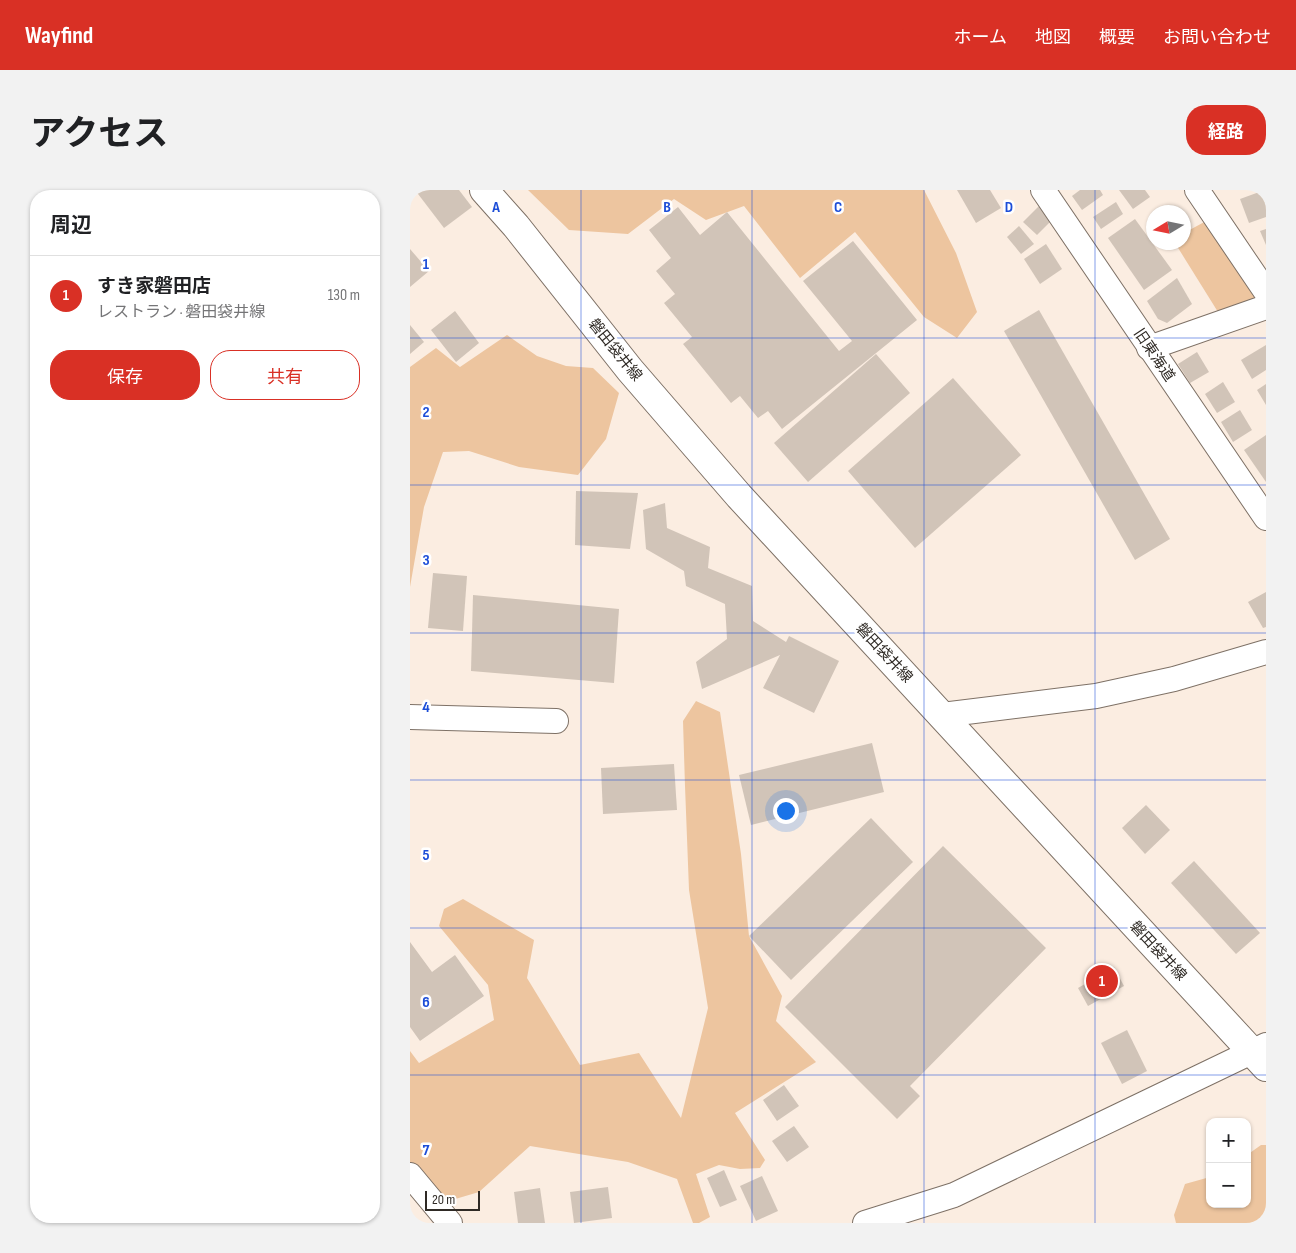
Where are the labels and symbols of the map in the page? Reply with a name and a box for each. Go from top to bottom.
text: A [491,198,500,217]
text: B [663,198,671,217]
text: C [834,198,842,217]
text: D [1005,198,1013,217]
north arrow [1146,205,1191,250]
text: 1 [423,255,430,274]
street label: 磐田袋井線 [584,315,646,385]
street label: 旧東海道 [1129,325,1179,385]
text: 2 [422,403,430,422]
text: 3 [422,551,430,570]
street label: 磐田袋井線 [851,619,917,687]
text: 4 [422,698,430,717]
your location [773,798,799,824]
text: 5 [422,846,430,865]
street label: 磐田袋井線 [1125,917,1191,985]
pin: 1 [1086,962,1118,1000]
text: 6 [422,993,430,1012]
text: 7 [423,1141,430,1160]
scale bar [425,1188,480,1211]

